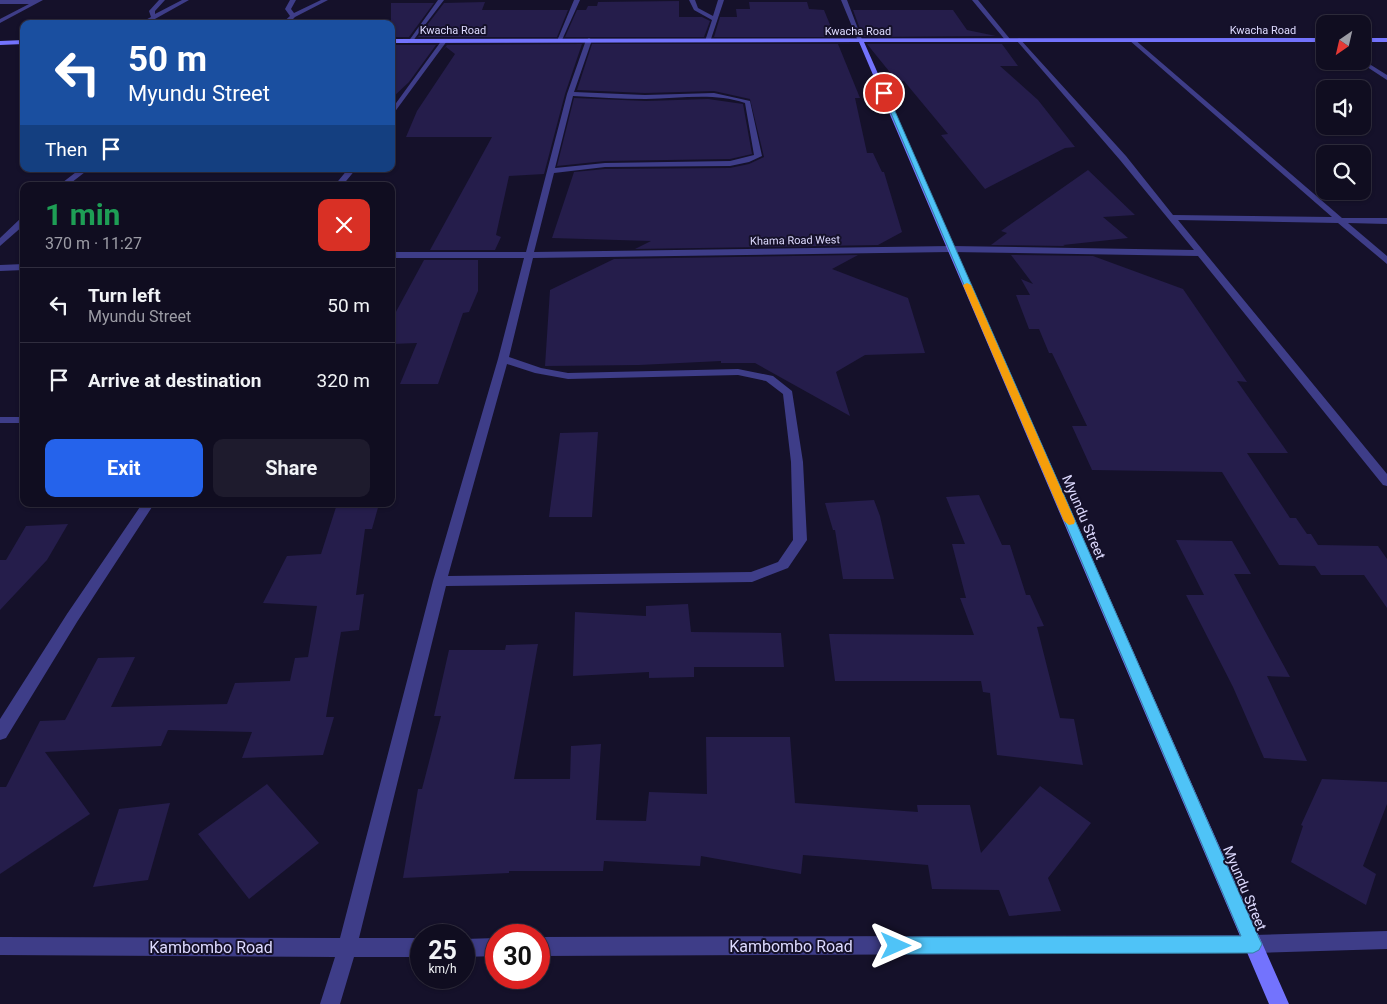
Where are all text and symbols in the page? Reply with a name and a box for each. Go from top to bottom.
north arrow [1316,15,1371,70]
map controls [1316,15,1371,200]
street label: Kwacha Road [420,24,486,37]
street label: Kwacha Road [1230,24,1296,37]
street label: Kwacha Road [825,25,891,38]
text: 50 m [128,39,207,80]
icon: left [45,40,110,105]
pin [863,72,905,114]
icon: arrive [870,79,898,107]
button: sound [1316,80,1371,135]
text: Myundu Street [128,81,270,106]
icon: arrive [97,135,125,163]
text: Then [45,138,87,161]
button: search [1316,145,1371,200]
text: 1 min [45,197,120,232]
button: close [318,199,370,251]
street label: Khama Road West [750,233,840,248]
text: 370 m · 11:27 [45,234,142,253]
text: Turn left [88,284,161,307]
icon: left [45,291,73,319]
text: 50 m [327,294,370,317]
text: Myundu Street [88,307,191,326]
icon: arrive [45,366,73,394]
text: Arrive at destination [88,369,261,392]
text: 320 m [317,369,370,392]
button: Exit [45,439,203,497]
button: Share [213,439,370,497]
street label: Myundu Street [1059,472,1109,562]
street label: Myundu Street [1220,843,1270,933]
position arrow [869,919,921,971]
speed limit sign: 30 [485,924,550,989]
text: 25 [428,936,457,965]
street label: Kambombo Road [729,937,853,956]
street label: Kambombo Road [149,938,273,957]
text: km/h [428,962,457,976]

